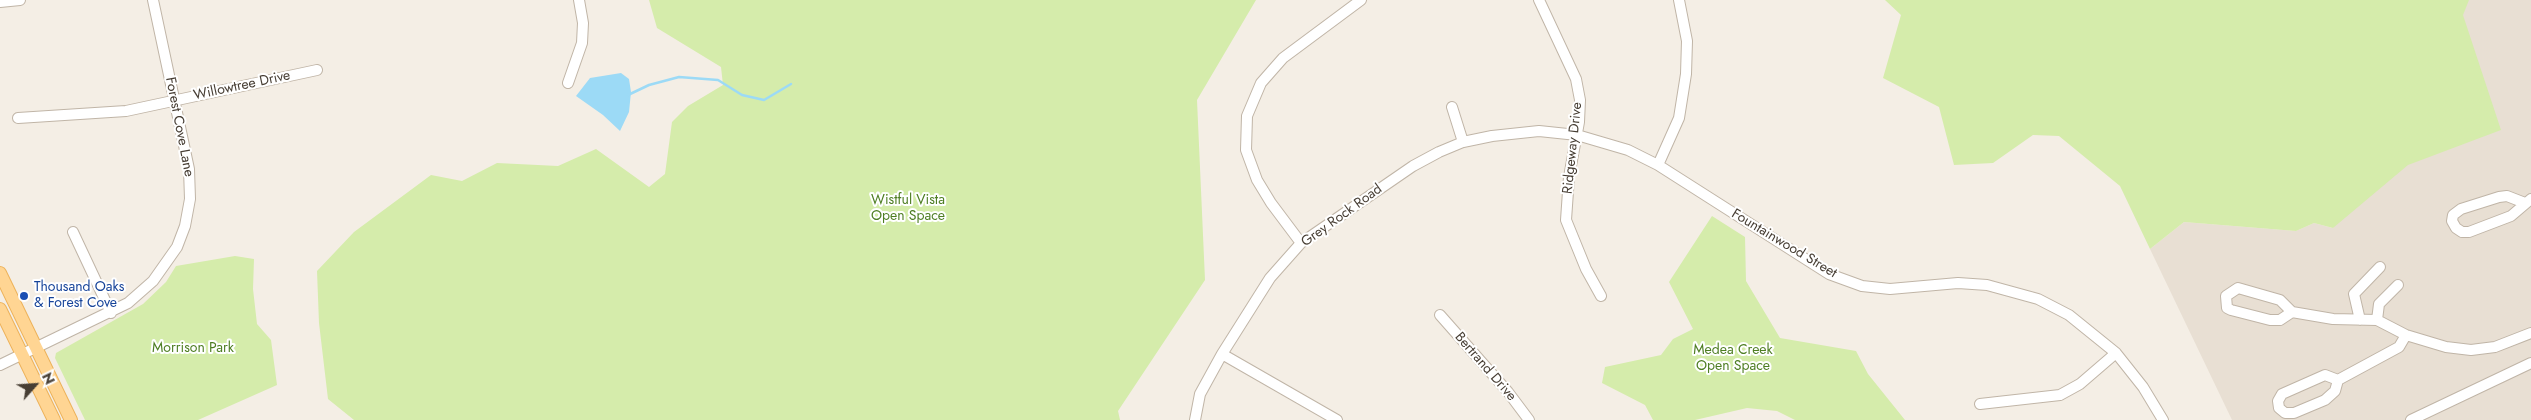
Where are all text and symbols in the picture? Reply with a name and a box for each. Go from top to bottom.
street label: Willowtree Drive [192,68,292,104]
street label: Forest Cove Lane [161,76,197,178]
street label: Ridgeway Drive [1560,101,1586,195]
street label: Grey Rock Road [1298,181,1386,251]
park label: Wistful Vista Open Space [871,193,945,226]
street label: Fountainwood Street [1728,206,1840,282]
place label: Thousand Oaks & Forest Cove [34,280,124,312]
marker: Thousand Oaks & Forest Cove [18,290,30,302]
street label: Bertrand Drive [1451,329,1519,405]
park label: Morrison Park [152,341,234,357]
park label: Medea Creek Open Space [1693,343,1773,376]
north arrow [10,360,60,410]
text: N [37,369,60,388]

